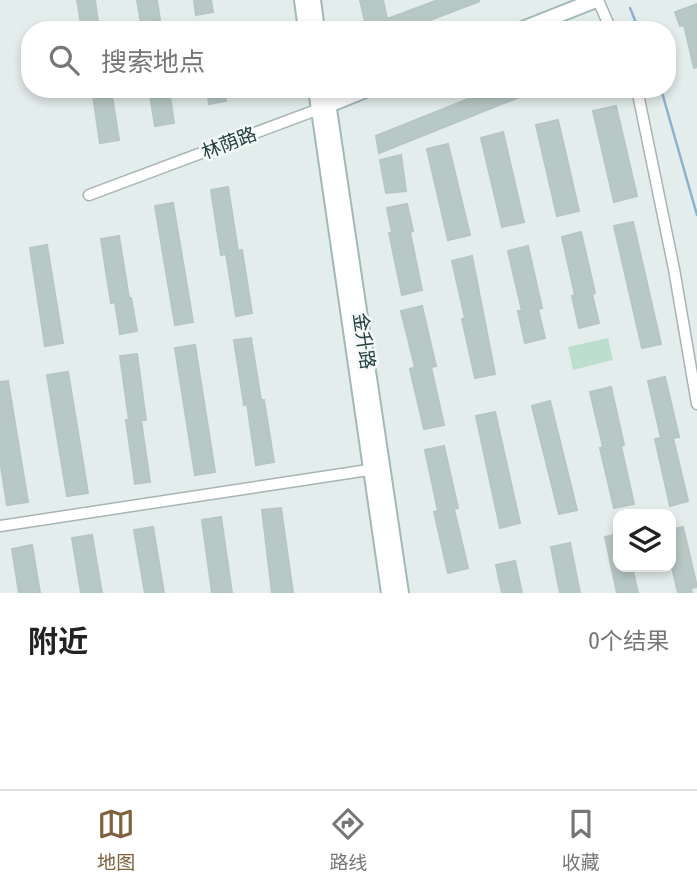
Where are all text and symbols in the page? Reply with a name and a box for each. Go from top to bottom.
search box [21,21,676,98]
icon: search [45,41,83,79]
text: 搜索地点 [101,47,205,78]
street label: 林荫路 [198,122,260,164]
street label: 金升路 [349,311,379,371]
map controls [613,509,676,572]
button: layers [613,509,676,572]
text: 附近 [28,624,88,660]
text: 0个结果 [588,627,669,655]
tab: 地图 [97,805,135,874]
tab: 路线 [329,805,368,874]
tab: 收藏 [562,805,600,874]

